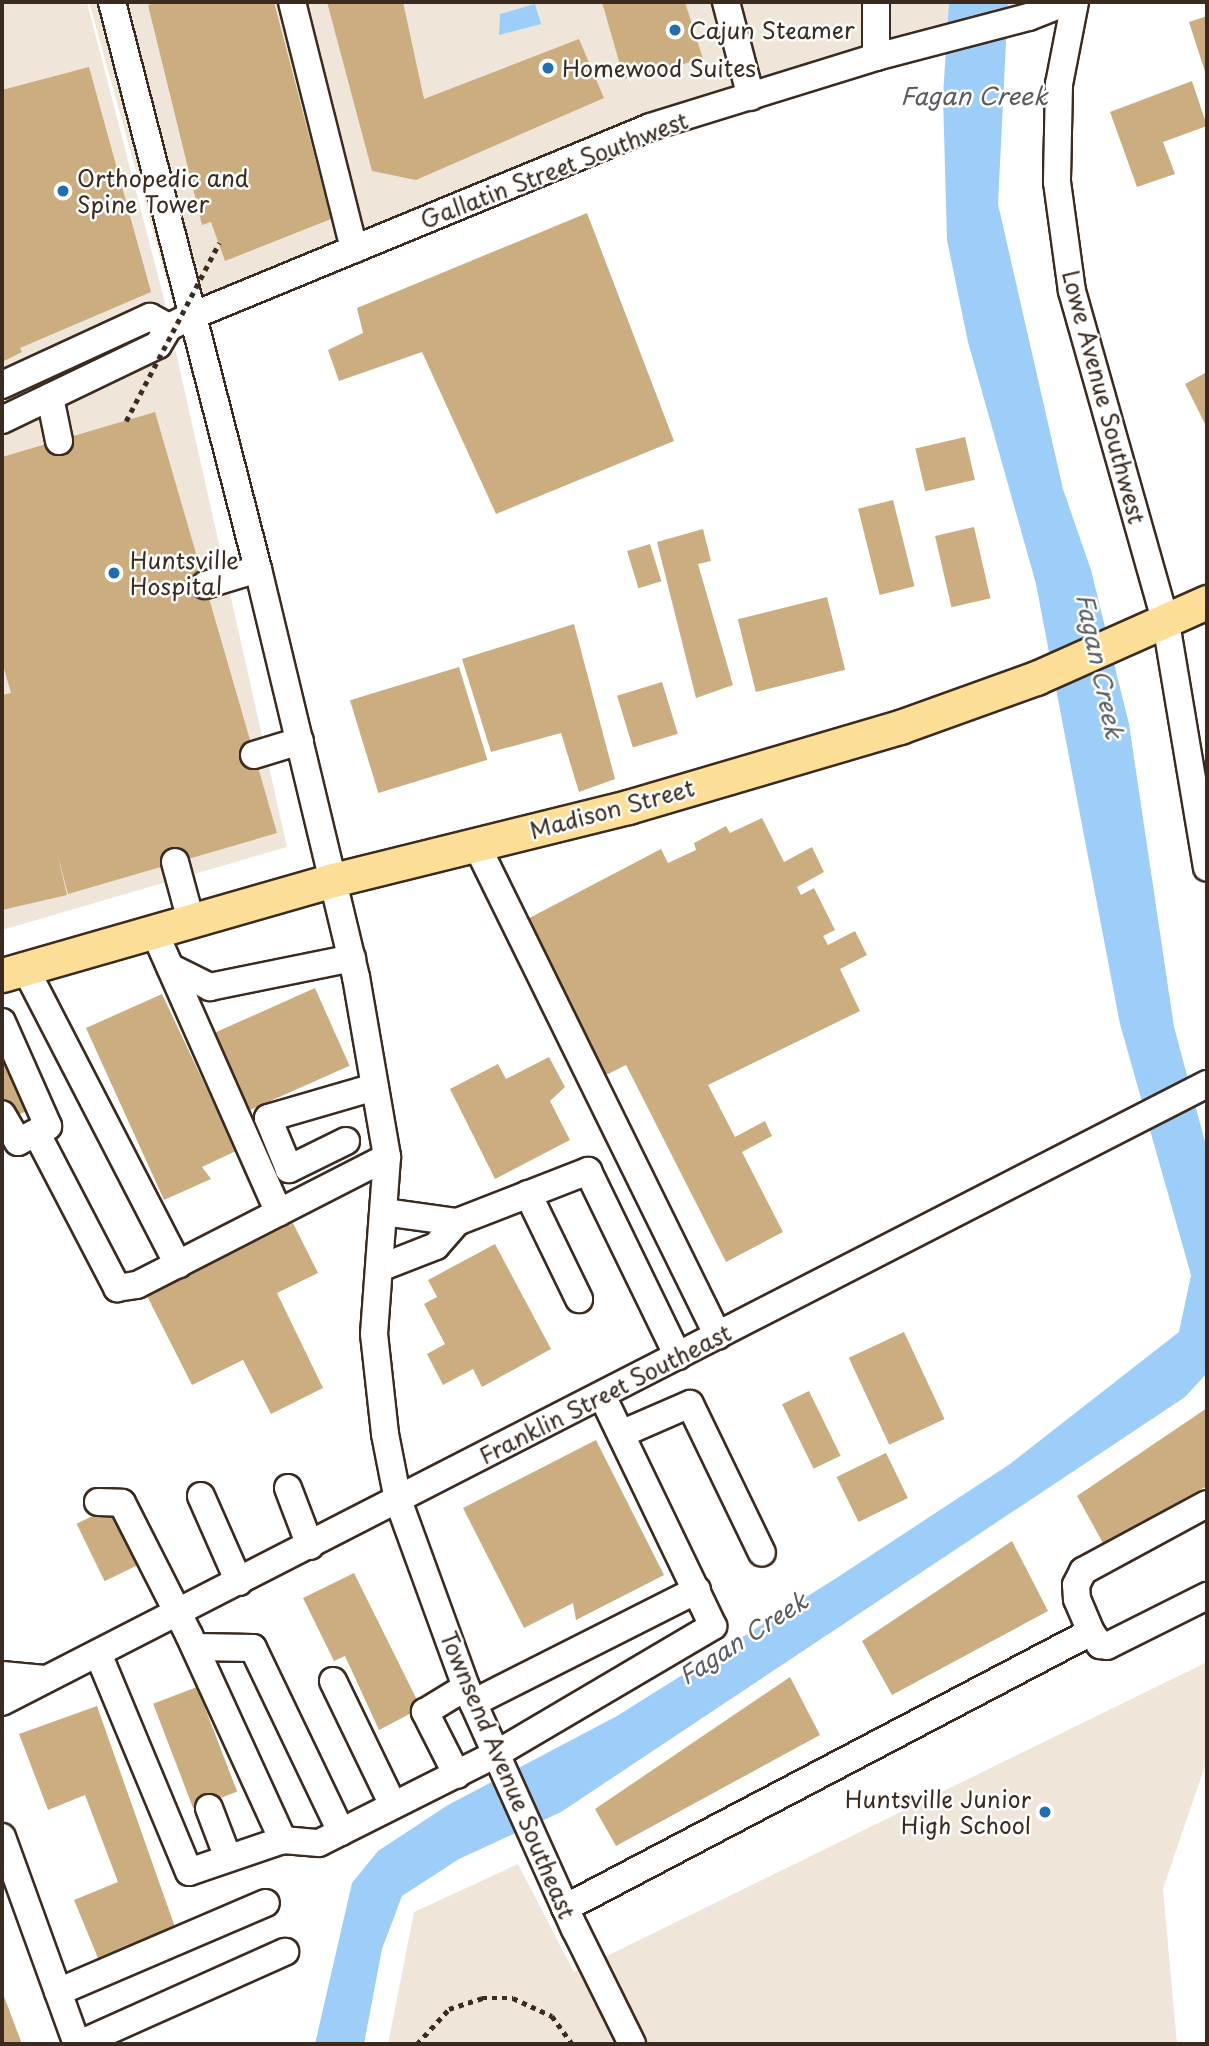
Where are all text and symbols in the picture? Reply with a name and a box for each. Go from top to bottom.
place label: Cajun Steamer [689,16,856,44]
marker: Cajun Steamer [667,22,683,38]
place label: Homewood Suites [562,54,757,82]
marker: Homewood Suites [540,60,556,76]
water label: Fagan Creek [900,82,1048,110]
street label: Gallatin Street Southwest [414,105,694,235]
place label: Orthopedic and Spine Tower [77,164,249,218]
marker: Orthopedic and Spine Tower [55,183,71,199]
street label: Lowe Avenue Southwest [1057,267,1151,527]
place label: Huntsville Hospital [130,546,239,600]
marker: Huntsville Hospital [104,563,124,583]
water label: Fagan Creek [1070,590,1130,742]
street label: Madison Street [527,774,697,844]
street label: Franklin Street Southeast [472,1317,738,1471]
water label: Fagan Creek [673,1585,813,1691]
street label: Townsend Avenue Southeast [435,1628,581,1922]
place label: Huntsville Junior High School [844,1785,1031,1839]
marker: Huntsville Junior High School [1037,1804,1053,1820]

